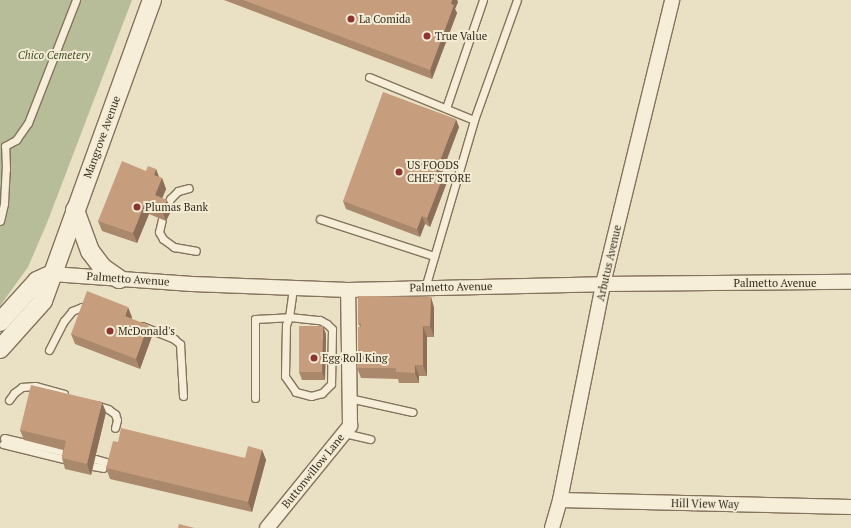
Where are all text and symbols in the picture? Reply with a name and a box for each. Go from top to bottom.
place label: La Comida [359,12,411,26]
marker: La Comida [346,14,356,24]
place label: True Value [435,29,488,43]
marker: True Value [422,31,432,41]
park label: Chico Cemetery [18,48,90,62]
street label: Mangrove Avenue [81,94,123,180]
place label: US FOODS CHEF'STORE [407,159,471,185]
marker: US FOODS CHEF'STORE [394,167,404,177]
place label: Plumas Bank [145,200,208,214]
marker: Plumas Bank [132,202,142,212]
street label: Arbutus Avenue [594,224,624,302]
street label: Palmetto Avenue [86,270,170,288]
street label: Palmetto Avenue [733,276,817,290]
street label: Palmetto Avenue [409,280,493,294]
place label: McDonald's [118,324,175,338]
marker: McDonald's [105,326,115,336]
place label: Egg Roll King [322,351,388,365]
marker: Egg Roll King [309,353,319,363]
street label: Buttonwillow Lane [279,431,347,511]
street label: Hill View Way [671,497,739,511]

